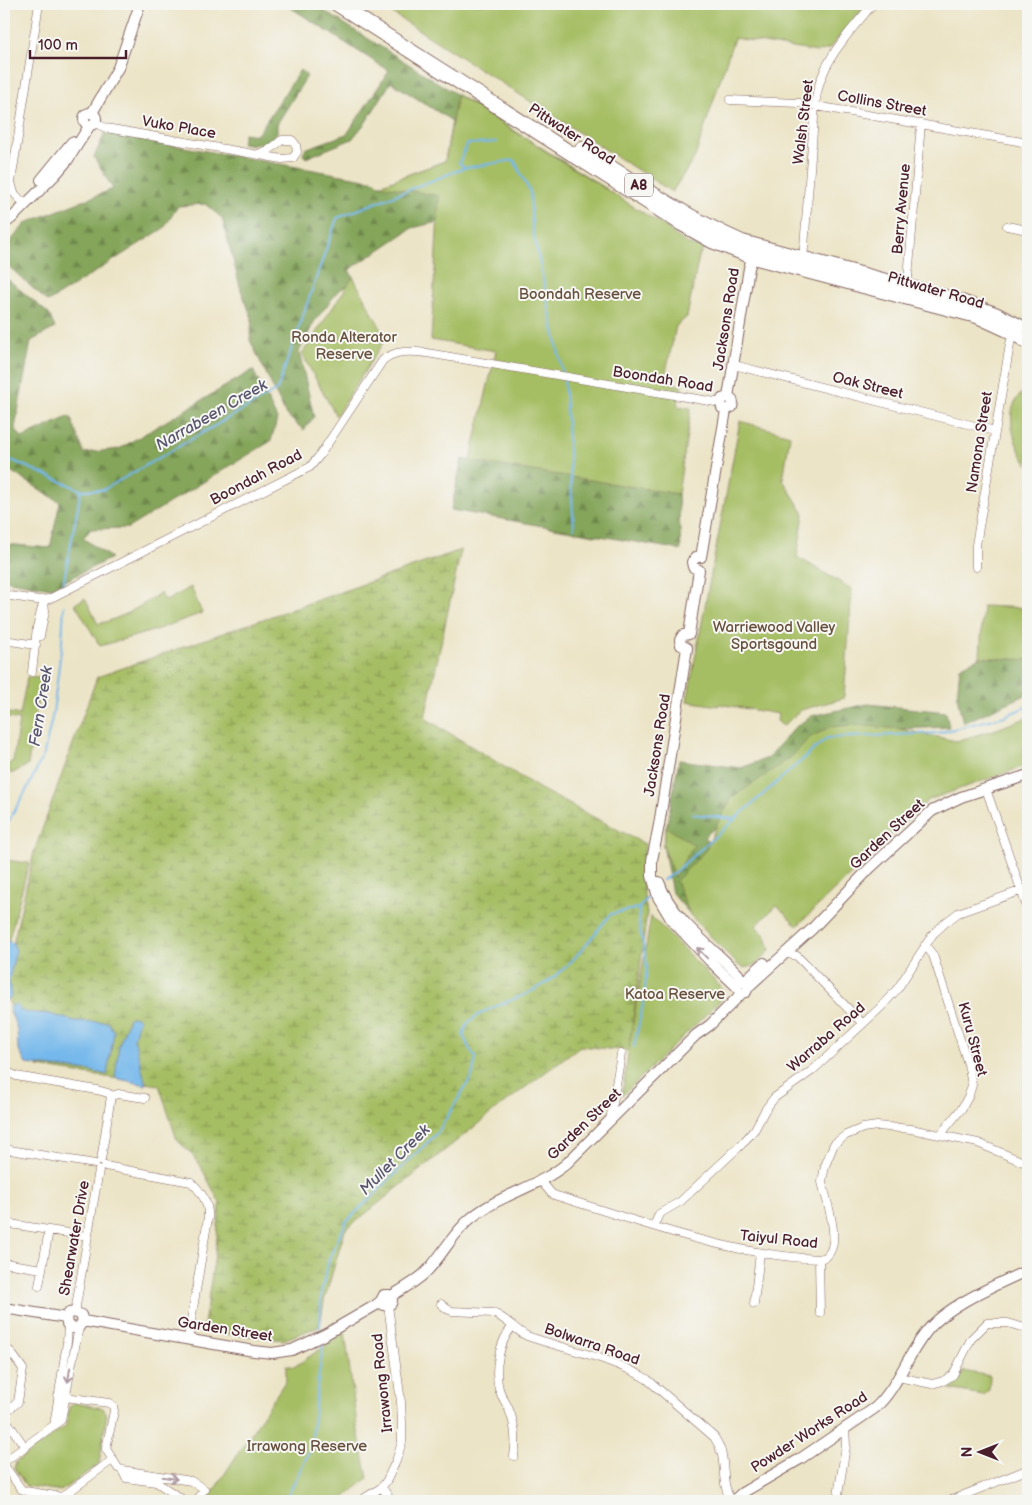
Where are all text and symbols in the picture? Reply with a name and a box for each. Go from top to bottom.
scale bar [30,28,126,60]
text: 100 m [38,36,78,55]
street label: Walsh Street [789,78,818,166]
street label: Collins Street [836,86,928,121]
street label: Pittwater Road [525,99,619,169]
street label: Vuko Place [140,112,217,143]
street label: Berry Avenue [888,163,915,255]
road number: A8 [625,174,653,196]
street label: Jacksons Road [709,266,744,372]
street label: Pittwater Road [885,268,986,313]
park label: Boondah Reserve [519,285,641,304]
park label: Ronda Alterator Reserve [291,328,398,364]
street label: Boondah Road [611,362,715,397]
street label: Oak Street [831,368,905,404]
water label: Narrabeen Creek [152,375,272,455]
street label: Namona Street [962,390,997,494]
street label: Boondah Road [207,445,305,510]
park label: Warriewood Valley Sportsgound [713,618,835,654]
water label: Fern Creek [26,664,57,748]
street label: Jacksons Road [640,692,675,798]
street label: Garden Street [846,795,929,874]
one-way arrow [696,947,708,960]
park label: Katoa Reserve [625,985,725,1004]
street label: Warraba Road [783,998,869,1077]
street label: Kuru Street [953,1000,992,1079]
street label: Garden Street [543,1084,626,1164]
water label: Mullet Creek [356,1120,435,1199]
street label: Shearwater Drive [55,1179,94,1297]
street label: Taiyul Road [739,1226,819,1253]
street label: Garden Street [176,1313,274,1346]
street label: Bolwarra Road [541,1319,642,1370]
street label: Irrawong Road [368,1332,397,1433]
one-way arrow [64,1367,74,1383]
street label: Powder Works Road [747,1388,871,1477]
north arrow [954,1428,1004,1478]
park label: Irrawong Reserve [247,1437,367,1456]
text: N [959,1447,976,1457]
one-way arrow [162,1473,178,1483]

